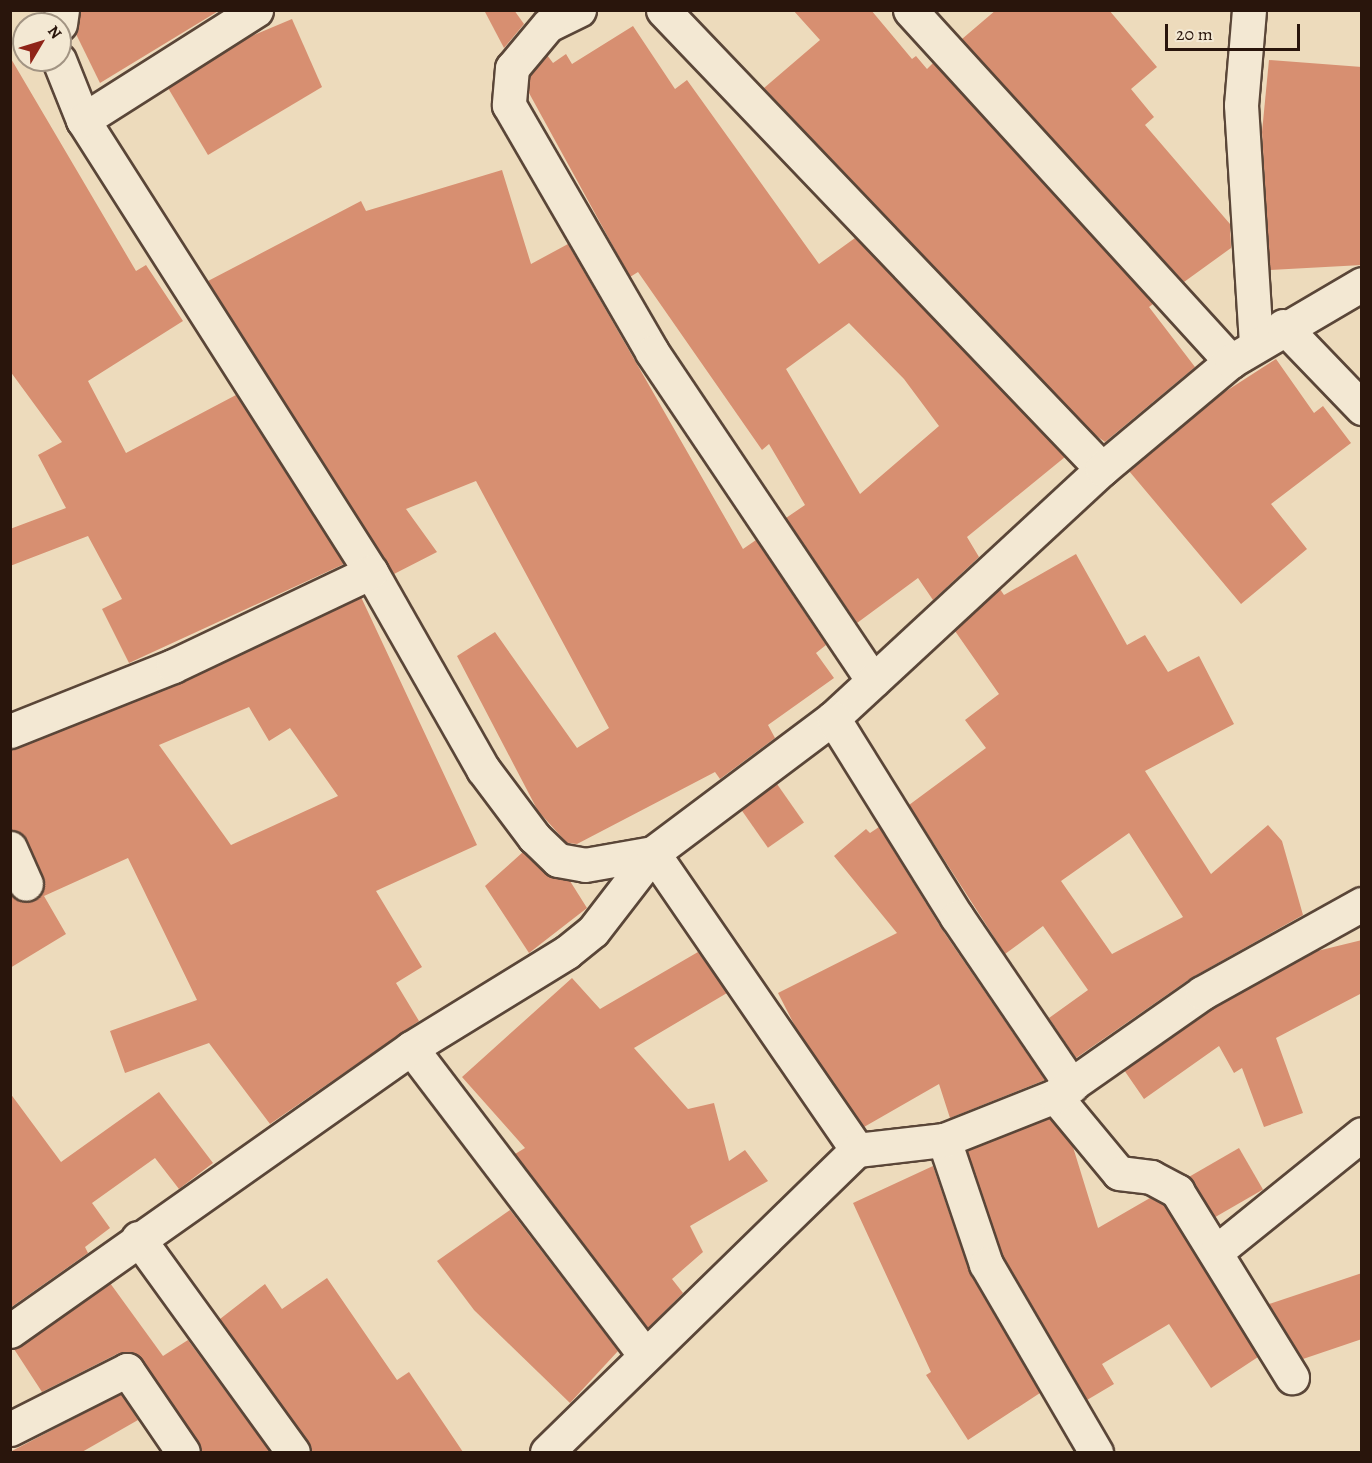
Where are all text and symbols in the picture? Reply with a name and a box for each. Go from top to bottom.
north arrow [12,12,72,72]
scale bar [1168,12,1303,50]
text: N [42,21,67,44]
text: 20 m [1176,22,1213,46]

